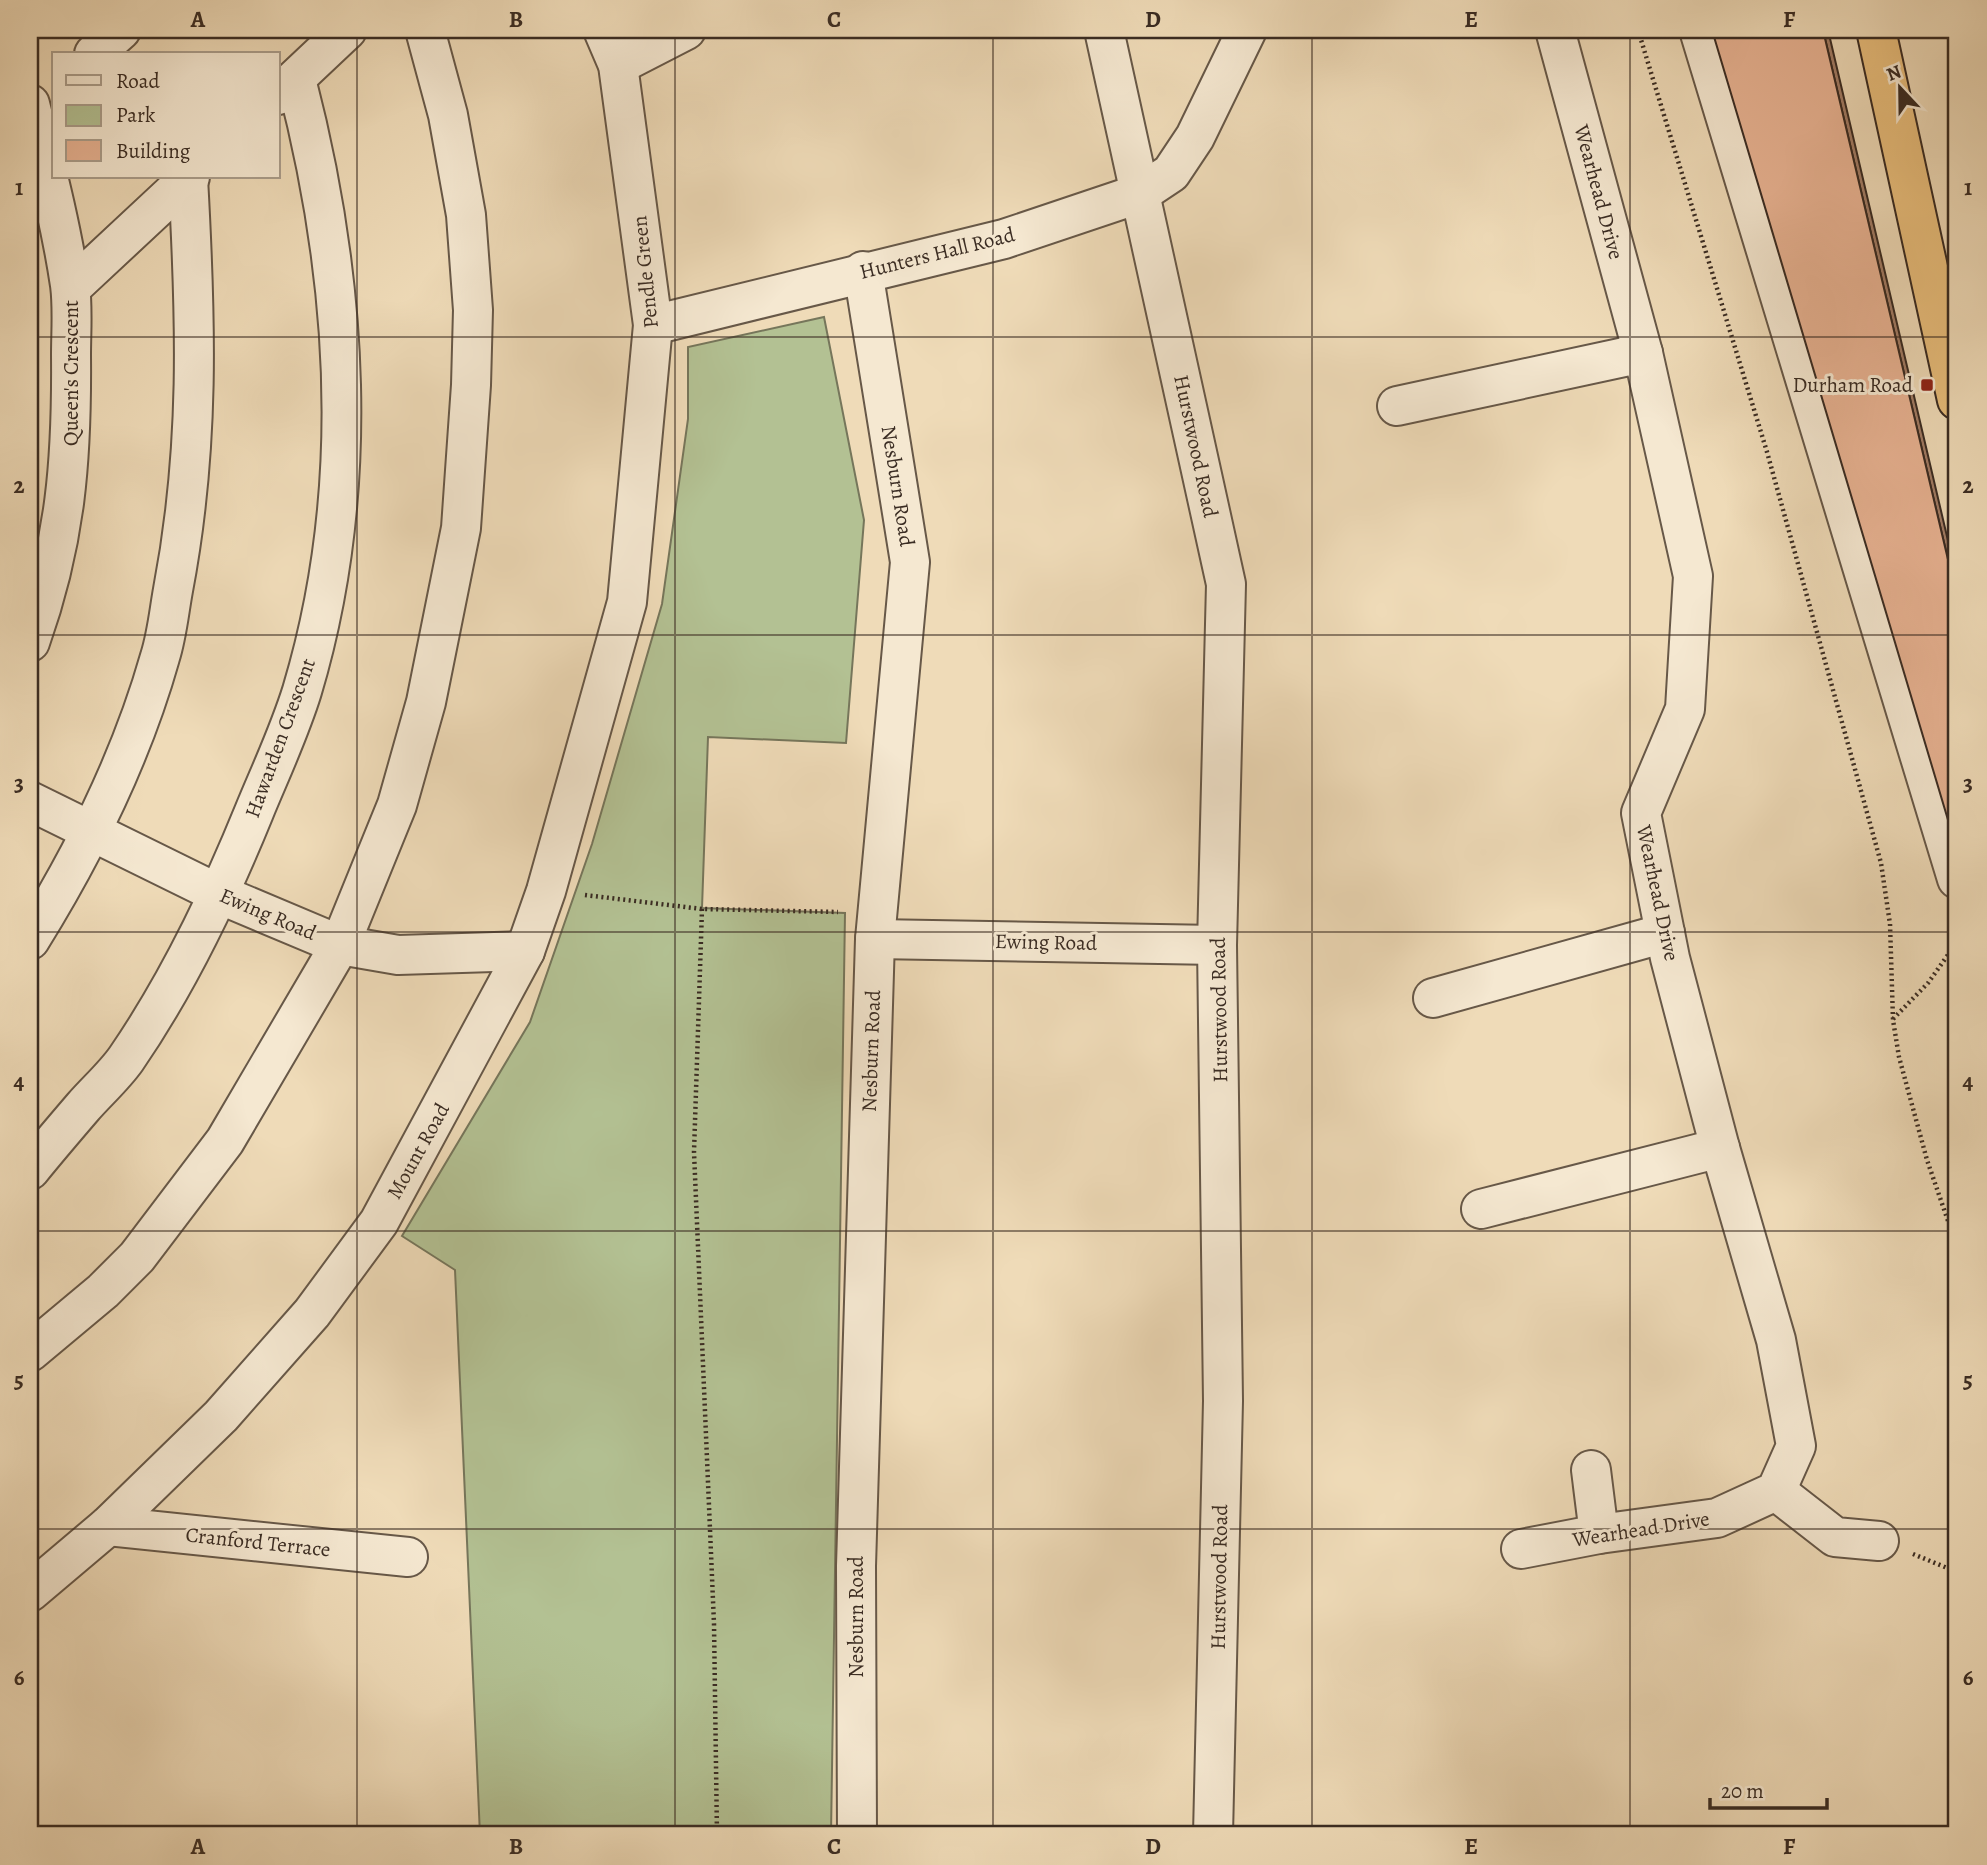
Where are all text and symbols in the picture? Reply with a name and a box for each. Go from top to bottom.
text: A [190,4,206,35]
text: B [509,4,523,35]
text: C [827,4,841,35]
text: D [1145,4,1161,35]
text: E [1464,4,1478,35]
text: F [1783,4,1796,35]
legend [52,52,280,178]
north arrow [1864,52,1934,122]
text: N [1883,58,1905,88]
text: Road [116,67,160,95]
text: Park [116,101,156,129]
street label: Wearhead Drive [1567,121,1630,262]
text: Building [116,137,191,165]
text: 1 [15,172,23,203]
text: 1 [1964,172,1972,203]
street label: Pendle Green [625,214,665,330]
street label: Hunters Hall Road [856,220,1018,286]
street label: Queen's Crescent [57,300,85,446]
place label: Durham Road [1792,371,1914,399]
street label: Hurstwood Road [1167,372,1225,521]
marker: Durham Road [1919,377,1935,393]
street label: Nesburn Road [875,424,921,549]
text: 2 [13,470,25,501]
text: 2 [1962,470,1974,501]
street label: Hawarden Crescent [238,654,322,822]
text: 3 [14,768,24,799]
text: 3 [1963,768,1973,799]
street label: Wearhead Drive [1630,822,1686,964]
street label: Ewing Road [215,881,321,947]
street label: Ewing Road [995,927,1098,957]
street label: Hurstwood Road [1204,936,1234,1083]
street label: Nesburn Road [855,989,887,1112]
text: 4 [14,1066,25,1097]
text: 4 [1963,1066,1974,1097]
street label: Mount Road [380,1097,456,1204]
text: 5 [14,1364,24,1395]
text: 5 [1963,1364,1973,1395]
street label: Hurstwood Road [1204,1503,1234,1650]
street label: Wearhead Drive [1570,1504,1711,1554]
street label: Cranford Terrace [184,1520,332,1564]
street label: Nesburn Road [842,1555,870,1678]
text: 6 [14,1662,25,1693]
text: 6 [1963,1662,1974,1693]
scale bar [1710,1767,1828,1811]
text: 20 m [1721,1777,1764,1805]
text: A [190,1831,206,1862]
text: B [509,1831,523,1862]
text: C [827,1831,841,1862]
text: D [1145,1831,1161,1862]
text: E [1464,1831,1478,1862]
text: F [1783,1831,1796,1862]

